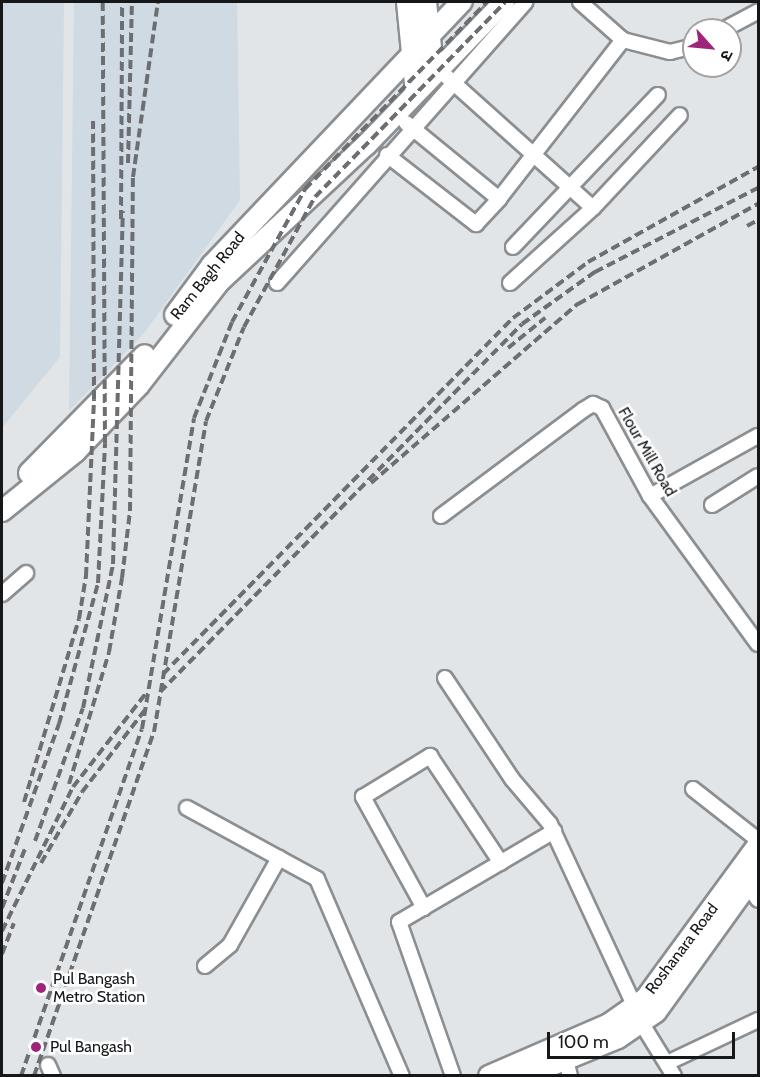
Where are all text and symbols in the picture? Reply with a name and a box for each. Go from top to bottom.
north arrow [682,18,742,78]
text: उ [716,47,737,64]
street label: Ram Bagh Road [167,228,249,324]
street label: Flour Mill Road [614,404,680,500]
street label: Roshanara Road [642,900,722,998]
place label: Pul Bangash Metro Station [53,969,145,1007]
marker: Pul Bangash Metro Station [34,981,48,995]
scale bar [550,1020,738,1058]
text: 100 m [558,1031,609,1053]
place label: Pul Bangash [50,1037,132,1057]
marker: Pul Bangash [27,1038,45,1056]

